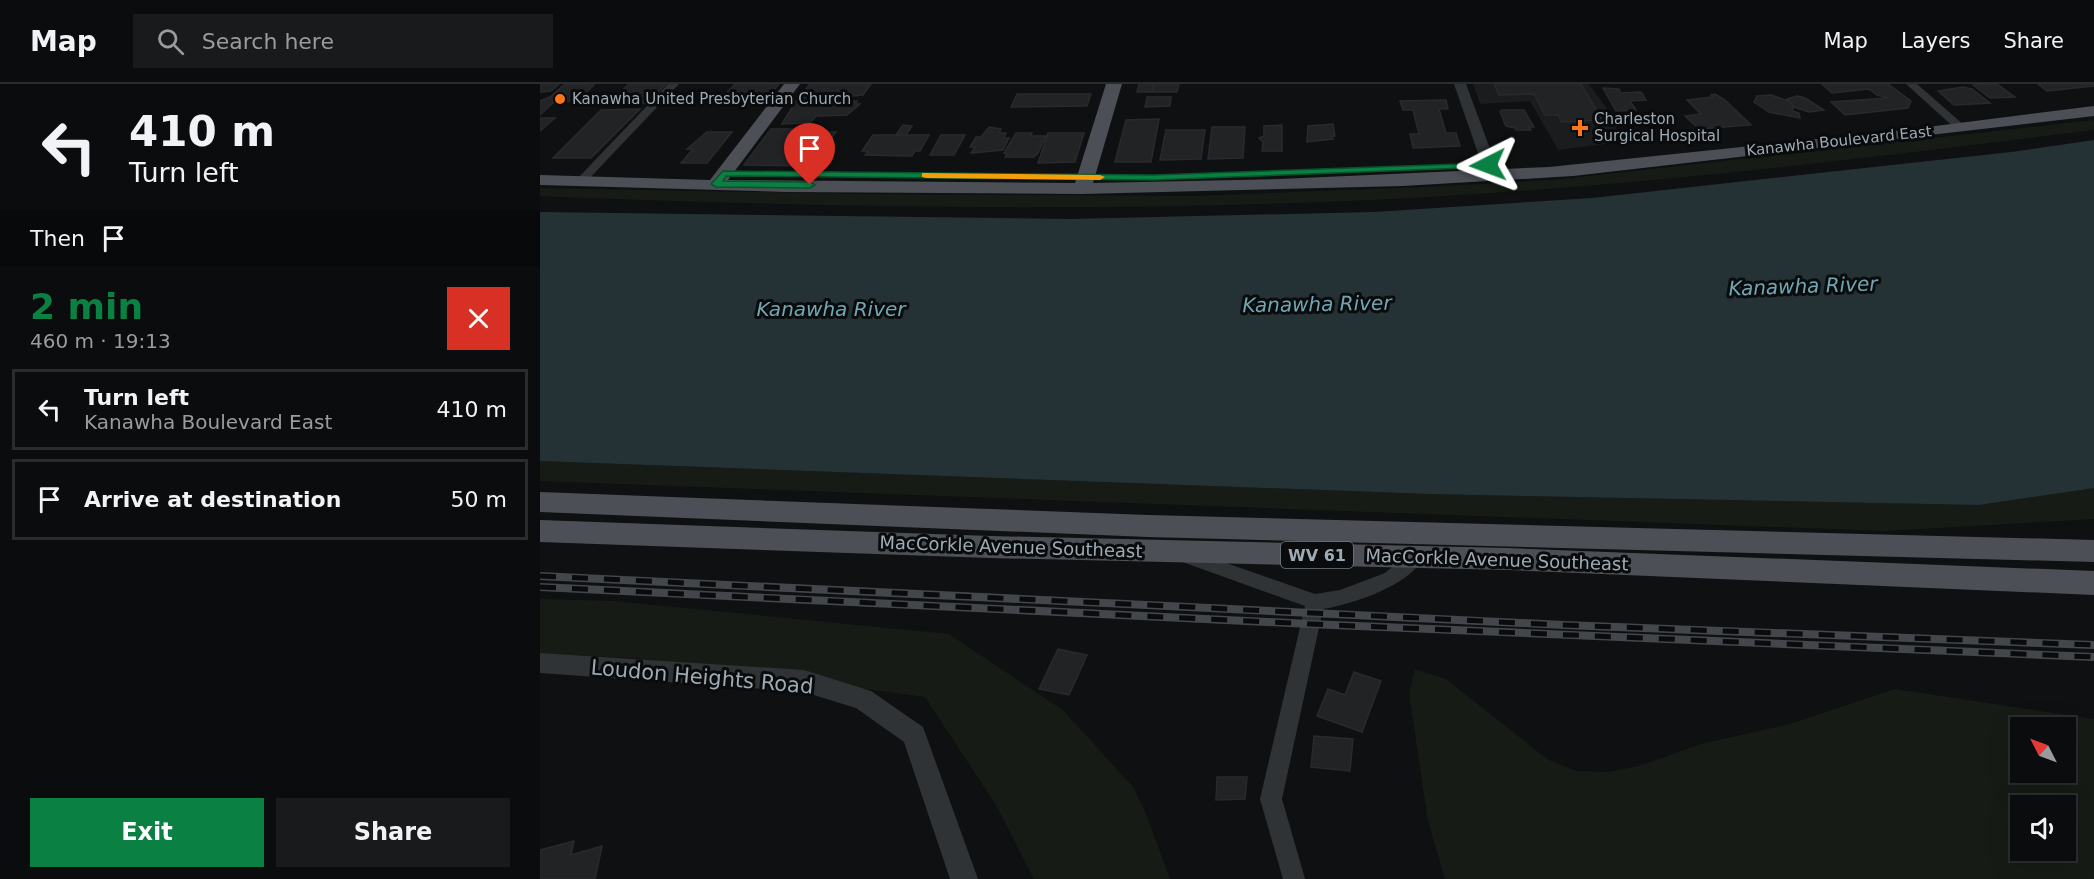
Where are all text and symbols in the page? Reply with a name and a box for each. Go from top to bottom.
search box [133,14,553,68]
text: Map [30,25,97,58]
icon: search [154,25,187,58]
text: Search here [202,29,334,54]
text: Map [1824,29,1868,53]
text: Layers [1901,29,1970,53]
text: Share [2003,29,2064,53]
place label: Kanawha United Presbyterian Church [572,90,851,108]
marker: Kanawha United Presbyterian Church [553,92,567,106]
text: 410 m [129,107,275,156]
icon: left [30,108,108,186]
place label: Charleston Surgical Hospital [1594,110,1720,145]
marker: Charleston Surgical Hospital [1571,119,1589,137]
street label: Kanawha Boulevard East [1745,122,1933,160]
pin [784,123,835,185]
icon: arrive [793,132,826,165]
position arrow [1456,133,1520,197]
text: Turn left [129,157,239,188]
icon: arrive [97,222,130,255]
text: Then [30,226,85,251]
water label: Kanawha River [1728,271,1880,301]
text: 2 min [30,286,143,327]
button: close [447,287,510,350]
water label: Kanawha River [1242,291,1393,317]
water label: Kanawha River [756,297,907,321]
text: 460 m · 19:13 [30,329,171,353]
text: Turn left [84,385,189,410]
icon: left [33,393,66,426]
text: 410 m [437,397,507,422]
text: Kanawha Boulevard East [84,410,332,434]
icon: arrive [33,483,66,516]
text: Arrive at destination [84,487,341,512]
text: 50 m [451,487,507,512]
street label: MacCorkle Avenue Southeast [879,531,1143,562]
road number: WV 61 [1281,542,1353,568]
street label: MacCorkle Avenue Southeast [1365,544,1629,575]
street label: Loudon Heights Road [590,655,814,699]
north arrow [2010,717,2076,783]
map controls [2010,717,2076,861]
button: sound [2010,795,2076,861]
button: Exit [30,798,264,867]
button: Share [276,798,510,867]

